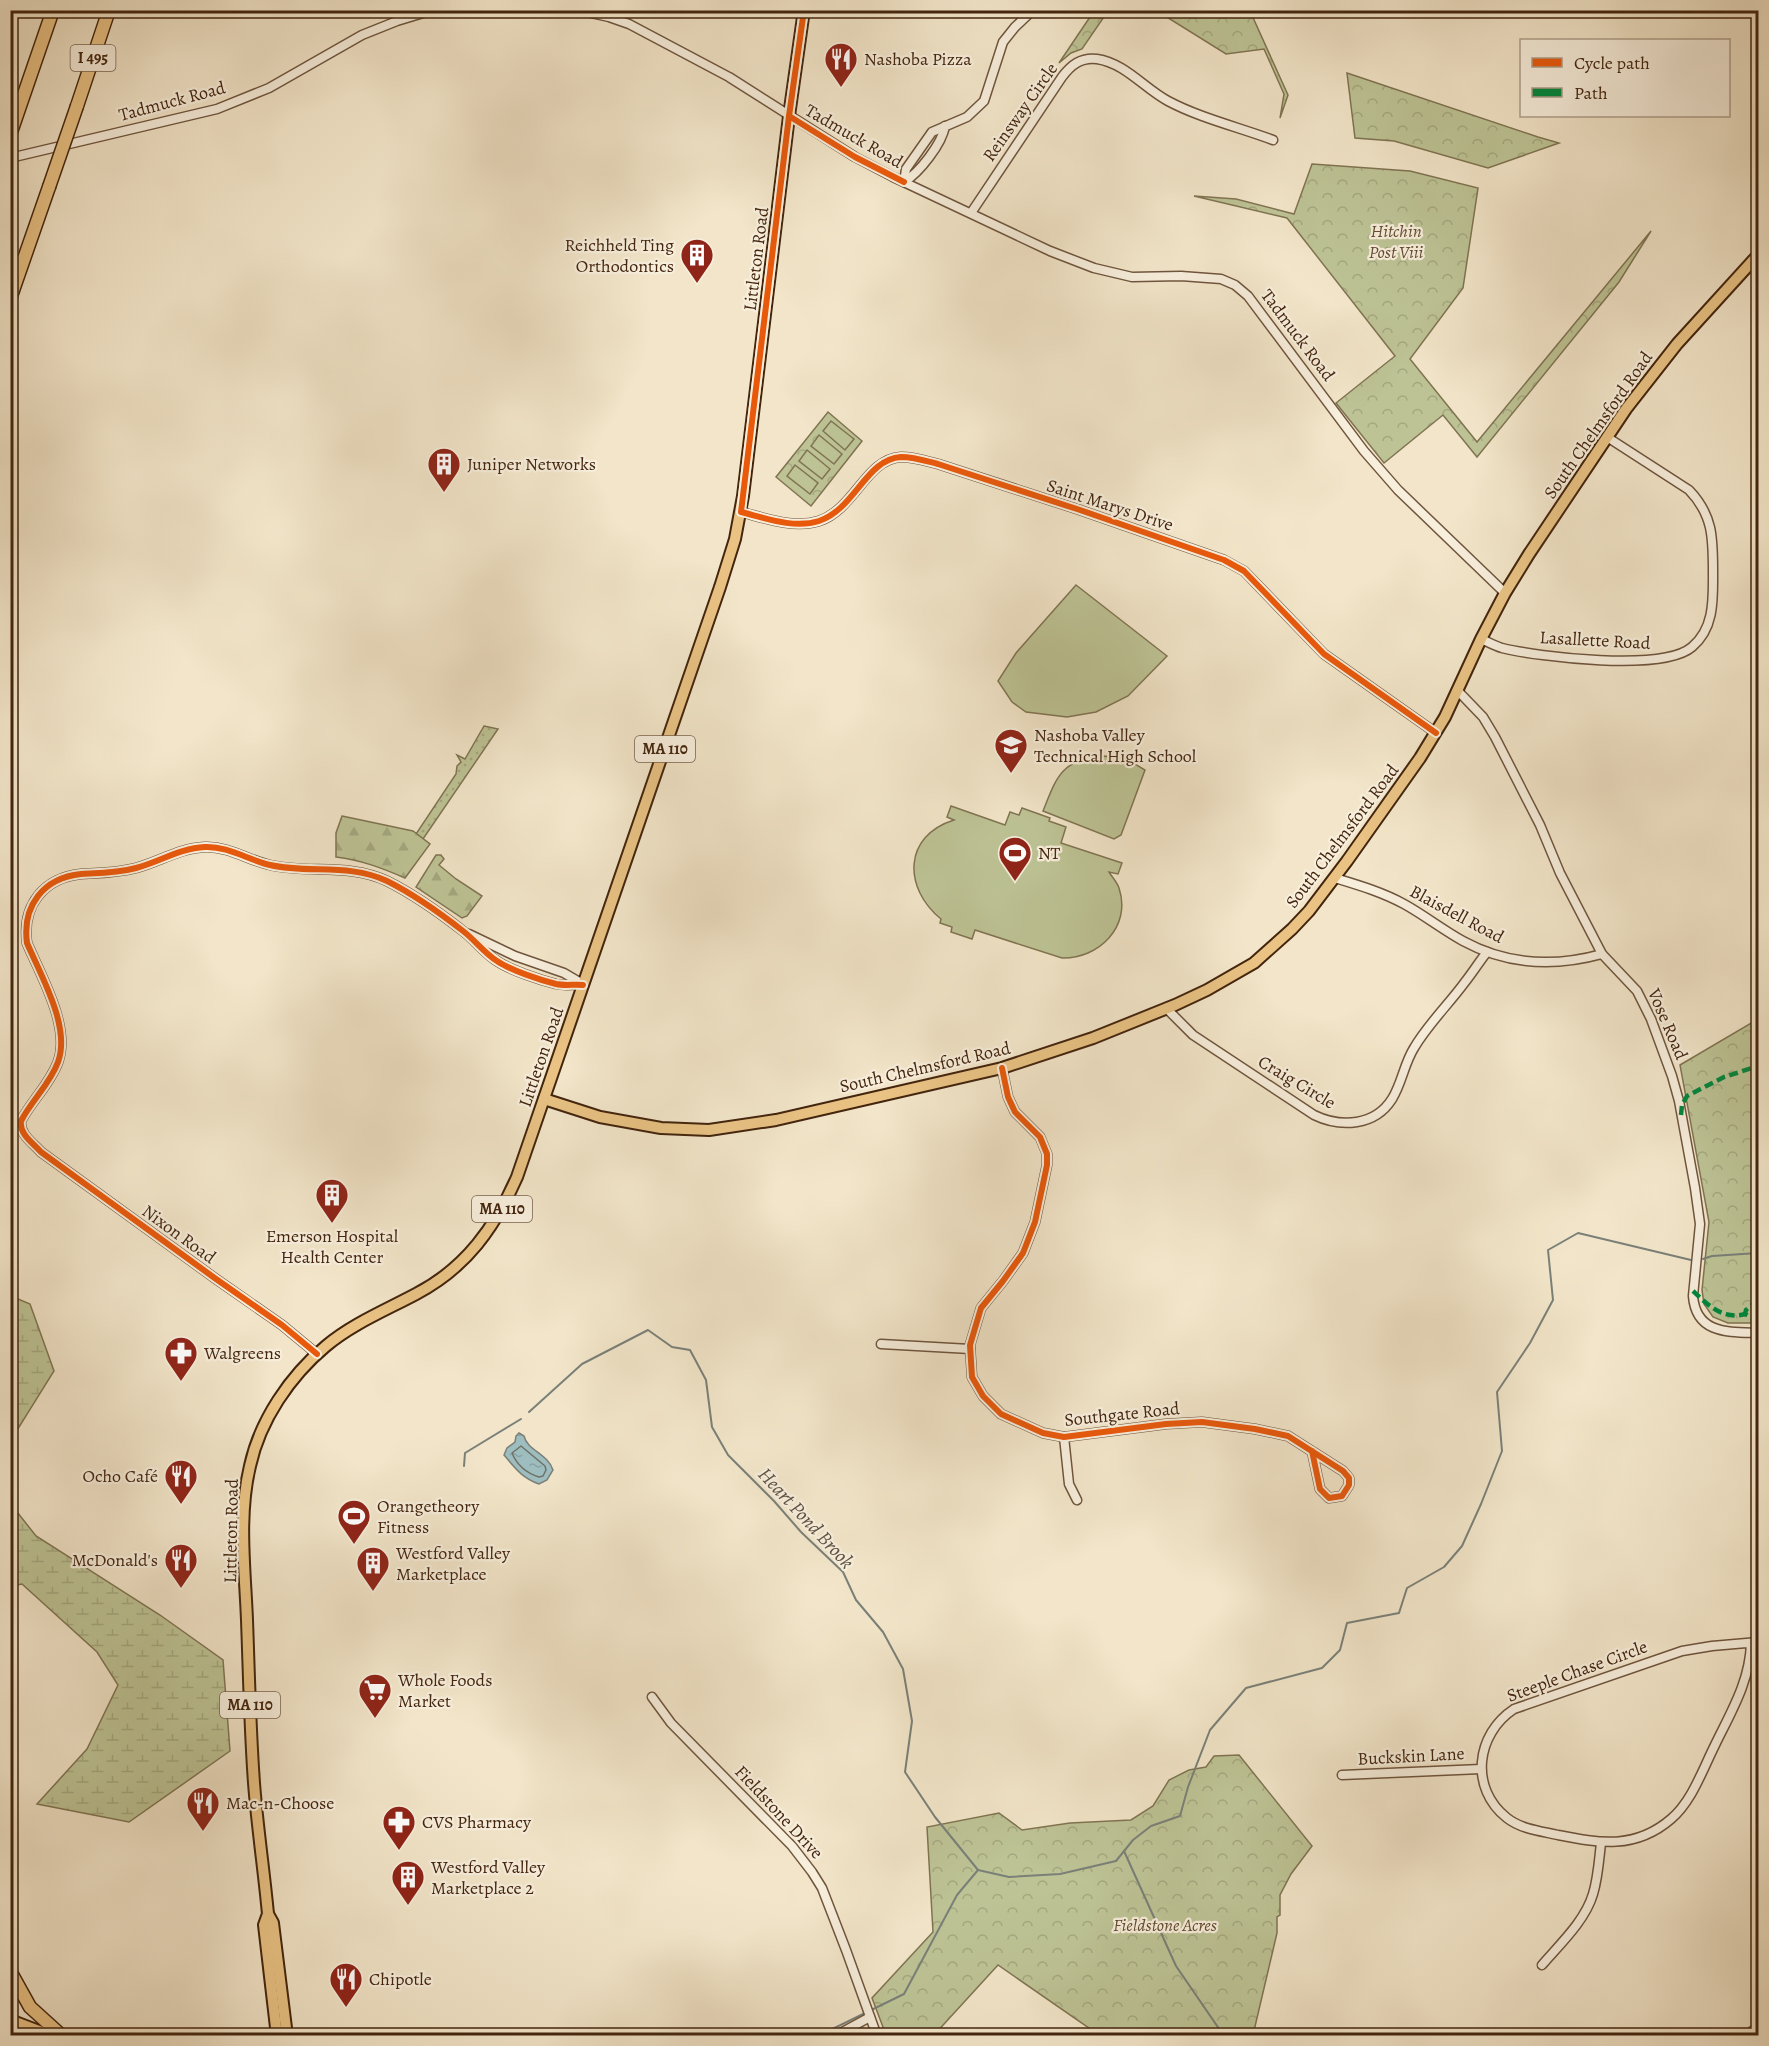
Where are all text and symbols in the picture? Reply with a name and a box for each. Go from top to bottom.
legend [1520,39,1730,117]
restaurant icon: Nashoba Pizza [823,41,859,88]
road number: I 495 [70,45,116,71]
place label: Nashoba Pizza [864,47,972,71]
text: Cycle path [1574,51,1650,75]
street label: Reinsway Circle [977,58,1063,166]
street label: Tadmuck Road [116,75,228,127]
text: Path [1574,81,1608,105]
street label: Tadmuck Road [801,98,908,174]
street label: Littleton Road [738,205,774,312]
park label: Hitchin Post Viii [1369,219,1423,264]
place label: Reichheld Ting Orthodontics [565,233,674,278]
building icon: Reichheld Ting Orthodontics [679,237,715,284]
street label: Tadmuck Road [1256,284,1341,386]
street label: South Chelmsford Road [1538,346,1658,503]
building icon: Juniper Networks [426,446,462,493]
place label: Juniper Networks [467,452,596,476]
street label: Saint Marys Drive [1044,473,1176,537]
street label: Lasallette Road [1539,625,1651,655]
place label: Nashoba Valley Technical High School [1034,723,1197,768]
school or university icon: Nashoba Valley Technical High School [993,727,1029,774]
road number: MA 110 [635,736,695,762]
street label: South Chelmsford Road [1280,759,1404,913]
sports icon: NT [997,835,1033,882]
place label: NT [1038,841,1061,865]
street label: Blaisdell Road [1406,879,1509,949]
street label: Vose Road [1642,984,1694,1063]
street label: Littleton Road [513,1003,569,1110]
street label: South Chelmsford Road [837,1036,1013,1098]
street label: Craig Circle [1254,1049,1340,1115]
building icon: Emerson Hospital Health Center [314,1177,350,1224]
road number: MA 110 [472,1196,532,1222]
street label: Nixon Road [137,1199,221,1269]
place label: Emerson Hospital Health Center [266,1224,399,1269]
pharmacy icon: Walgreens [163,1335,199,1382]
place label: Walgreens [203,1341,281,1365]
street label: Southgate Road [1063,1396,1181,1432]
restaurant icon: Ocho Café [163,1458,199,1505]
water label: Heart Pond Brook [752,1461,860,1575]
place label: Ocho Café [82,1464,158,1488]
street label: Littleton Road [218,1478,244,1583]
place label: Orangetheory Fitness [377,1494,480,1539]
sports icon: Orangetheory Fitness [336,1498,372,1545]
place label: Westford Valley Marketplace [395,1541,511,1586]
restaurant icon: McDonald's [163,1542,199,1589]
building icon: Westford Valley Marketplace [355,1545,391,1592]
place label: McDonald's [72,1548,158,1572]
street label: Steeple Chase Circle [1503,1634,1651,1708]
place label: Whole Foods Market [397,1668,492,1713]
supermarket icon: Whole Foods Market [357,1672,393,1719]
road number: MA 110 [220,1692,280,1718]
street label: Buckskin Lane [1357,1741,1465,1771]
street label: Fieldstone Drive [729,1760,829,1864]
restaurant icon: Mac-n-Choose [185,1785,221,1832]
place label: Mac-n-Choose [226,1791,334,1815]
pharmacy icon: CVS Pharmacy [381,1804,417,1851]
place label: CVS Pharmacy [422,1810,532,1834]
place label: Westford Valley Marketplace 2 [430,1855,546,1900]
building icon: Westford Valley Marketplace 2 [390,1859,426,1906]
park label: Fieldstone Acres [1113,1913,1217,1937]
restaurant icon: Chipotle [328,1961,364,2008]
place label: Chipotle [369,1967,432,1991]

